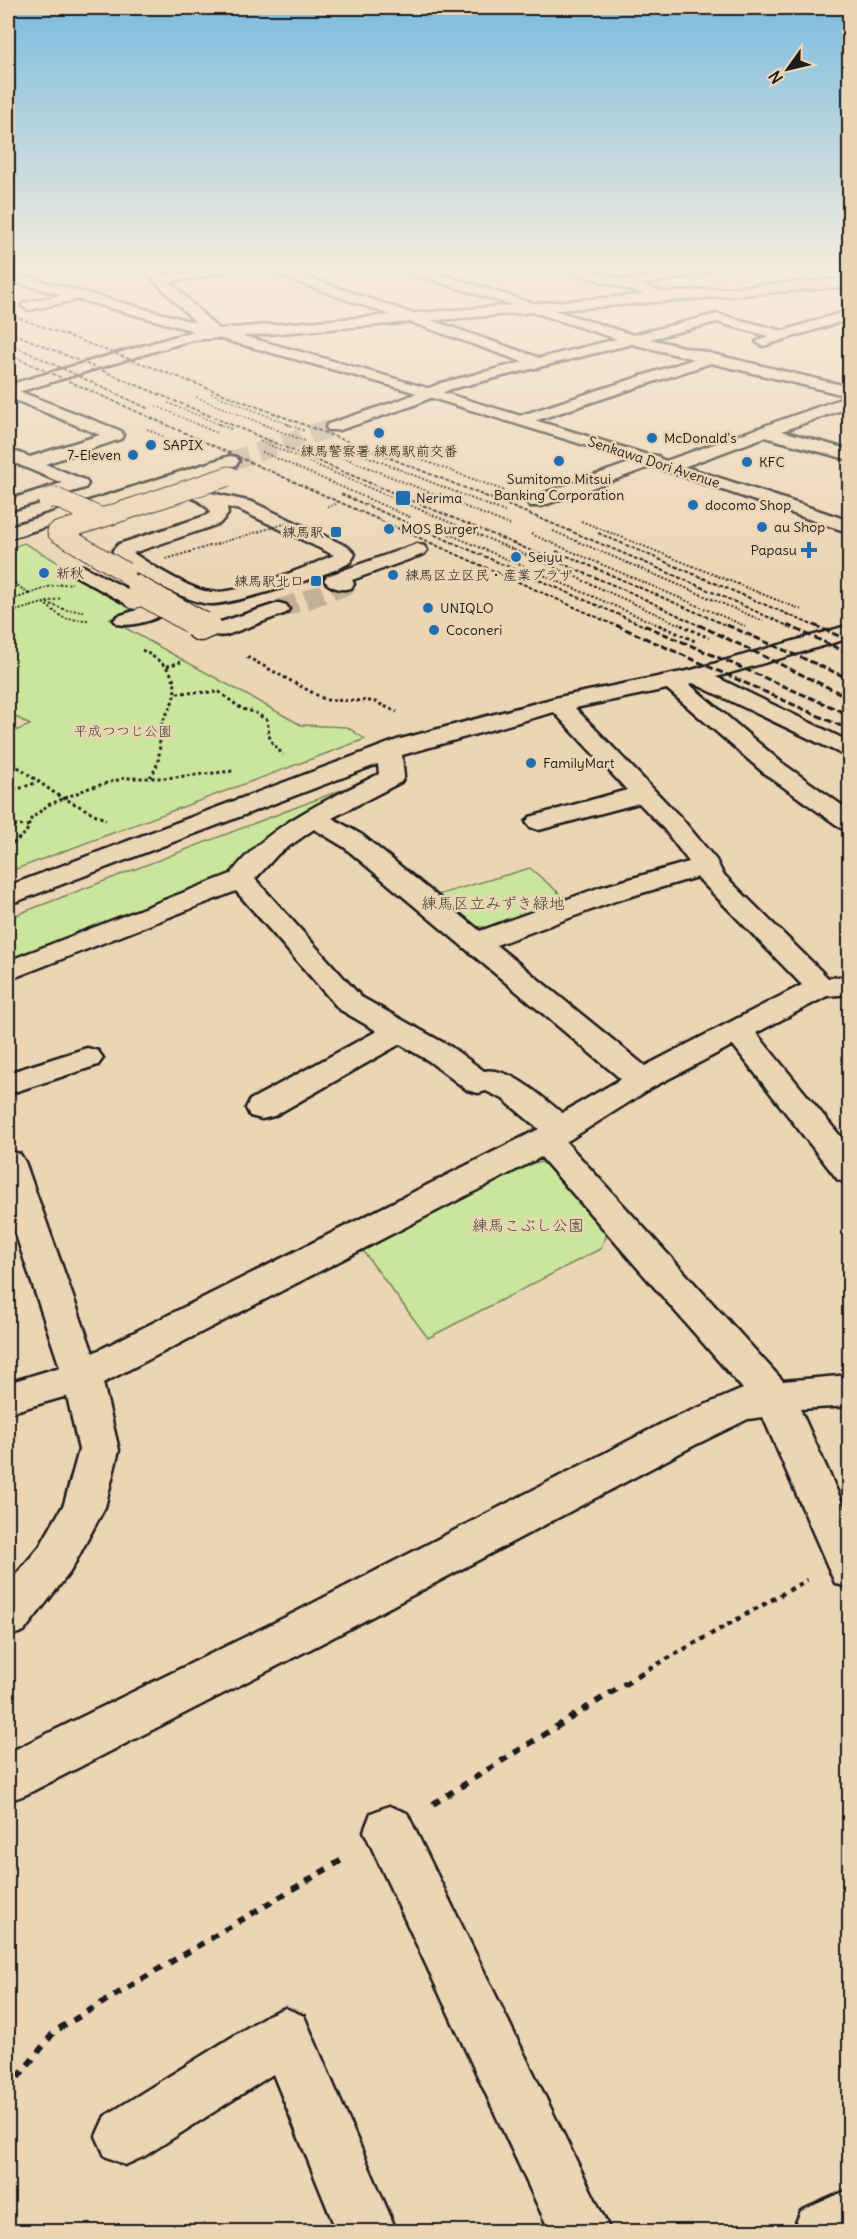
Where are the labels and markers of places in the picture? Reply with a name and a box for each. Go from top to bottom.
marker: 練馬警察署 練馬駅前交番 [372,426,386,440]
place label: McDonald's [664,429,737,447]
marker: McDonald's [645,431,659,445]
place label: SAPIX [163,436,203,454]
marker: SAPIX [144,438,158,452]
place label: 練馬警察署 練馬駅前交番 [300,442,458,460]
place label: 7-Eleven [67,446,121,464]
marker: 7-Eleven [126,448,140,462]
place label: KFC [759,453,785,471]
marker: Sumitomo Mitsui Banking Corporation [552,454,566,468]
marker: KFC [740,455,754,469]
place label: Sumitomo Mitsui Banking Corporation [494,470,624,504]
marker: Nerima [394,489,412,507]
place label: Nerima [416,489,462,507]
place label: docomo Shop [705,496,791,514]
marker: docomo Shop [686,498,700,512]
place label: au Shop [774,518,825,536]
place label: MOS Burger [401,520,479,538]
marker: au Shop [755,520,769,534]
marker: MOS Burger [382,522,396,536]
place label: 練馬駅 [282,523,324,541]
marker: 練馬駅 [329,525,343,539]
place label: Papasu [750,541,797,559]
marker: Papasu [802,543,816,557]
place label: Seiyu [528,548,563,566]
marker: Seiyu [509,550,523,564]
place label: 新秋 [56,564,84,582]
marker: 新秋 [37,566,51,580]
place label: 練馬区立区民・産業プラザ [405,566,573,584]
marker: 練馬区立区民・産業プラザ [386,568,400,582]
place label: 練馬駅北口 [234,572,304,590]
marker: 練馬駅北口 [309,574,323,588]
place label: UNIQLO [440,599,494,617]
marker: UNIQLO [421,601,435,615]
place label: Coconeri [446,621,502,639]
marker: Coconeri [427,623,441,637]
place label: FamilyMart [543,754,615,772]
marker: FamilyMart [524,756,538,770]

